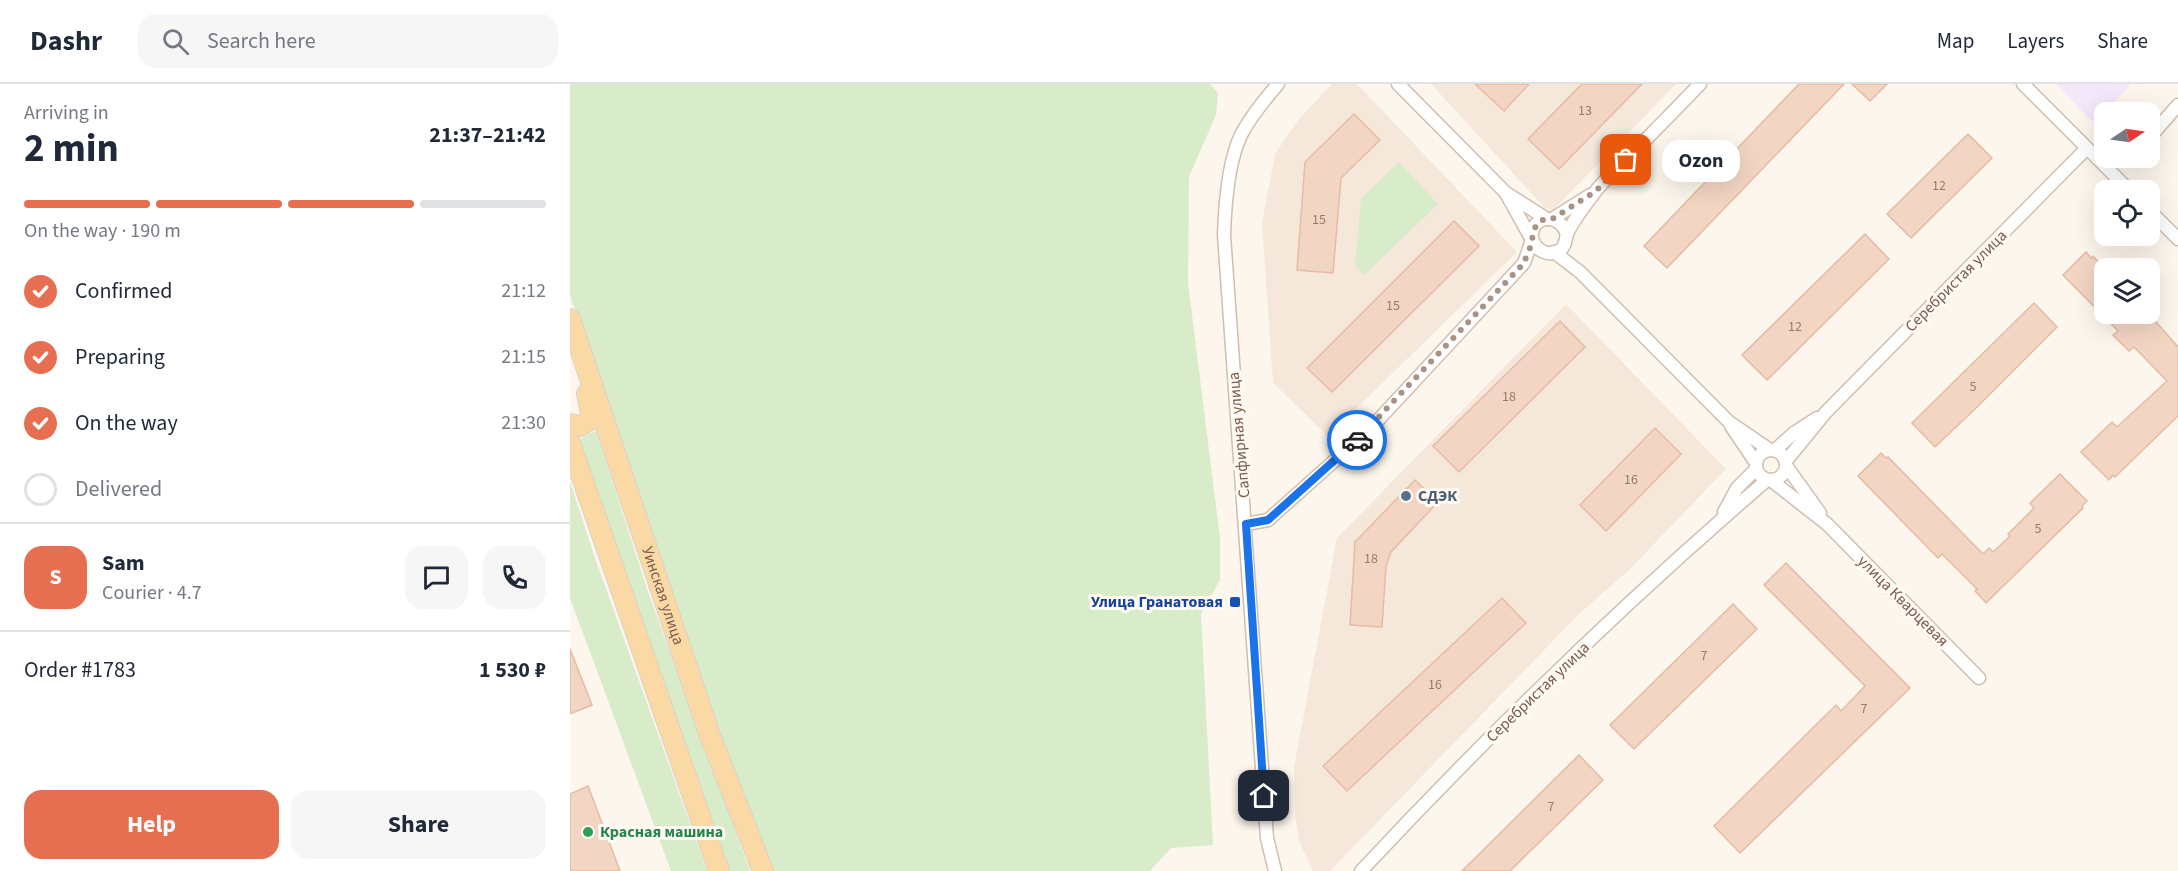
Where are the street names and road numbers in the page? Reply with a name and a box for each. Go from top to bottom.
street label: Серебристая улица [1900,225,2012,337]
street label: Сапфирная улица [1223,371,1255,499]
street label: Уинская улица [636,544,690,648]
street label: улица Кварцевая [1853,551,1953,651]
street label: Серебристая улица [1481,637,1595,747]

